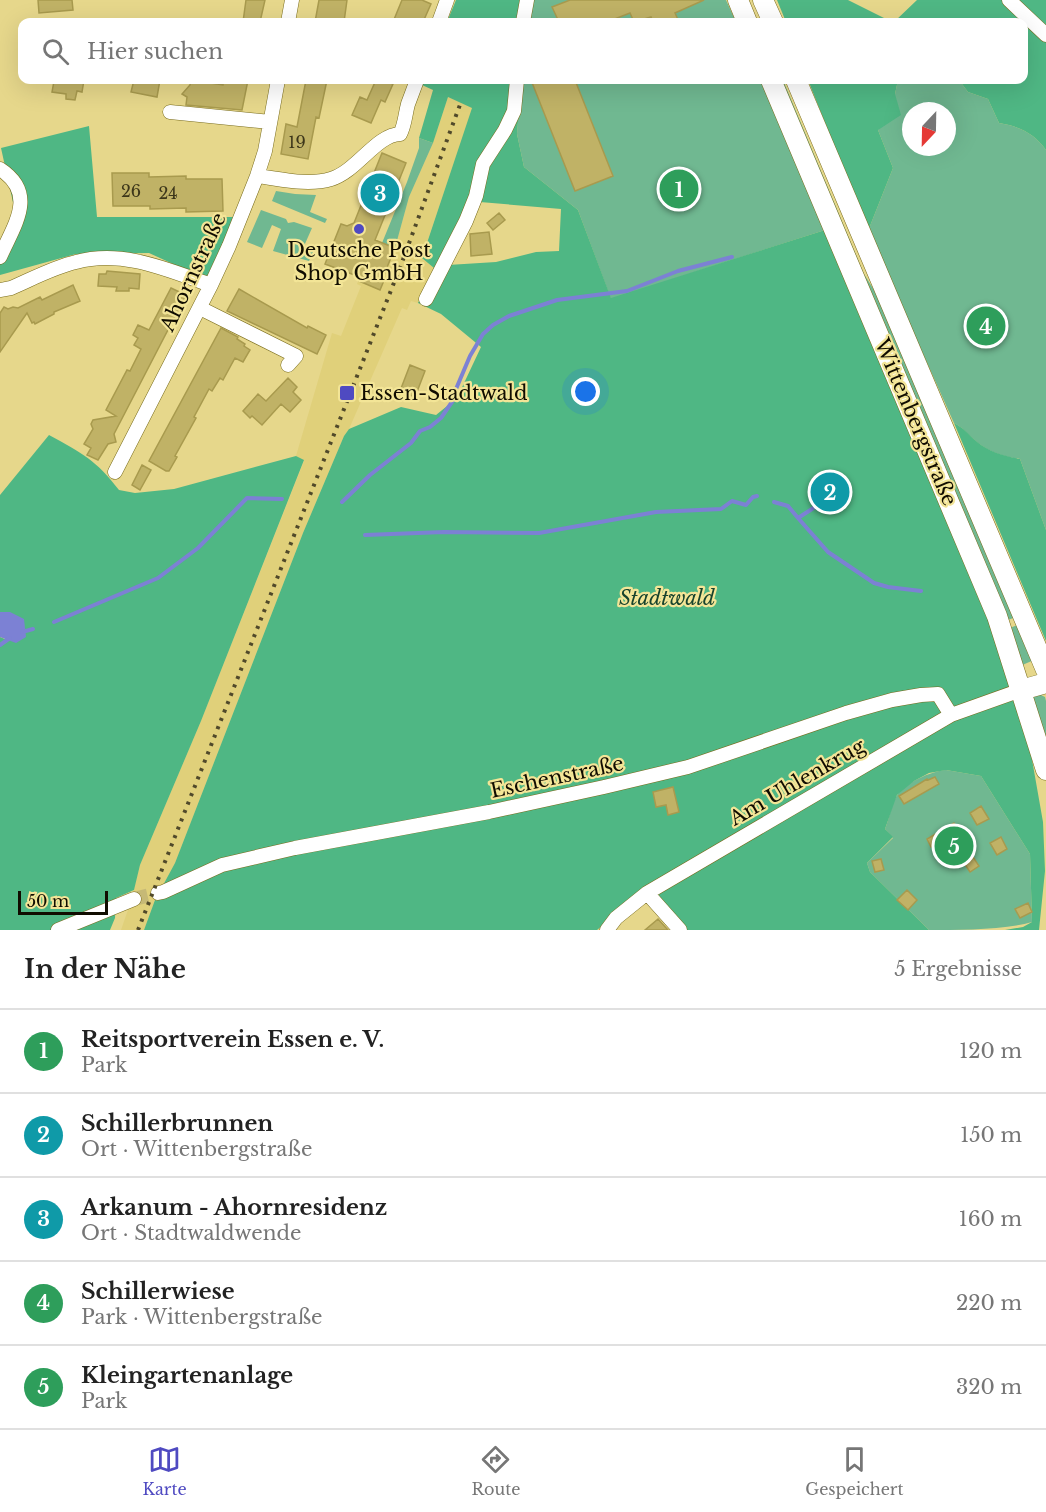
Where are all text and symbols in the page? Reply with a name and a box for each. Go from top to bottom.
search box [18,18,1028,84]
icon: search [39,35,72,68]
text: Hier suchen [87,38,223,65]
north arrow [902,102,956,156]
house number: 19 [288,132,306,152]
pin: 1 [660,166,698,212]
pin: 3 [360,170,400,216]
house number: 26 [121,181,141,201]
house number: 24 [158,183,178,203]
street label: Ahornstraße [155,209,231,336]
marker: Deutsche Post Shop GmbH [352,222,366,236]
place label: Deutsche Post Shop GmbH [287,238,431,285]
pin: 4 [966,304,1006,348]
street label: Wittenbergstraße [870,334,962,509]
your location [571,377,600,406]
place label: Essen-Stadtwald [360,381,528,405]
marker: Essen-Stadtwald [338,384,356,402]
pin: 2 [810,470,850,514]
park label: Stadtwald [619,586,715,610]
street label: Am Uhlenkrug [724,733,870,831]
street label: Eschenstraße [488,751,626,803]
pin: 5 [934,824,974,868]
scale bar [18,888,108,916]
text: 50 m [27,891,69,911]
text: In der Nähe [24,953,186,985]
text: 5 Ergebnisse [894,957,1022,981]
text: Reitsportverein Essen e. V. [81,1026,384,1053]
text: 1 [39,1039,48,1063]
text: 120 m [959,1039,1022,1063]
text: Park [81,1053,127,1077]
text: Schillerbrunnen [81,1110,273,1137]
text: 2 [37,1123,50,1147]
text: 150 m [960,1123,1022,1147]
text: Ort · Wittenbergstraße [81,1137,312,1161]
text: Arkanum - Ahornresidenz [81,1194,387,1221]
text: 3 [37,1207,50,1231]
text: 160 m [959,1207,1022,1231]
text: Ort · Stadtwaldwende [81,1221,301,1245]
text: Schillerwiese [81,1278,235,1305]
text: 4 [37,1291,50,1315]
text: 220 m [956,1291,1022,1315]
text: Park · Wittenbergstraße [81,1305,323,1329]
text: Kleingartenanlage [81,1362,293,1389]
text: 5 [38,1375,49,1399]
text: 320 m [956,1375,1022,1399]
text: Park [81,1389,127,1413]
tab: Karte [142,1443,187,1499]
tab: Route [472,1443,520,1499]
tab: Gespeichert [805,1443,904,1499]

